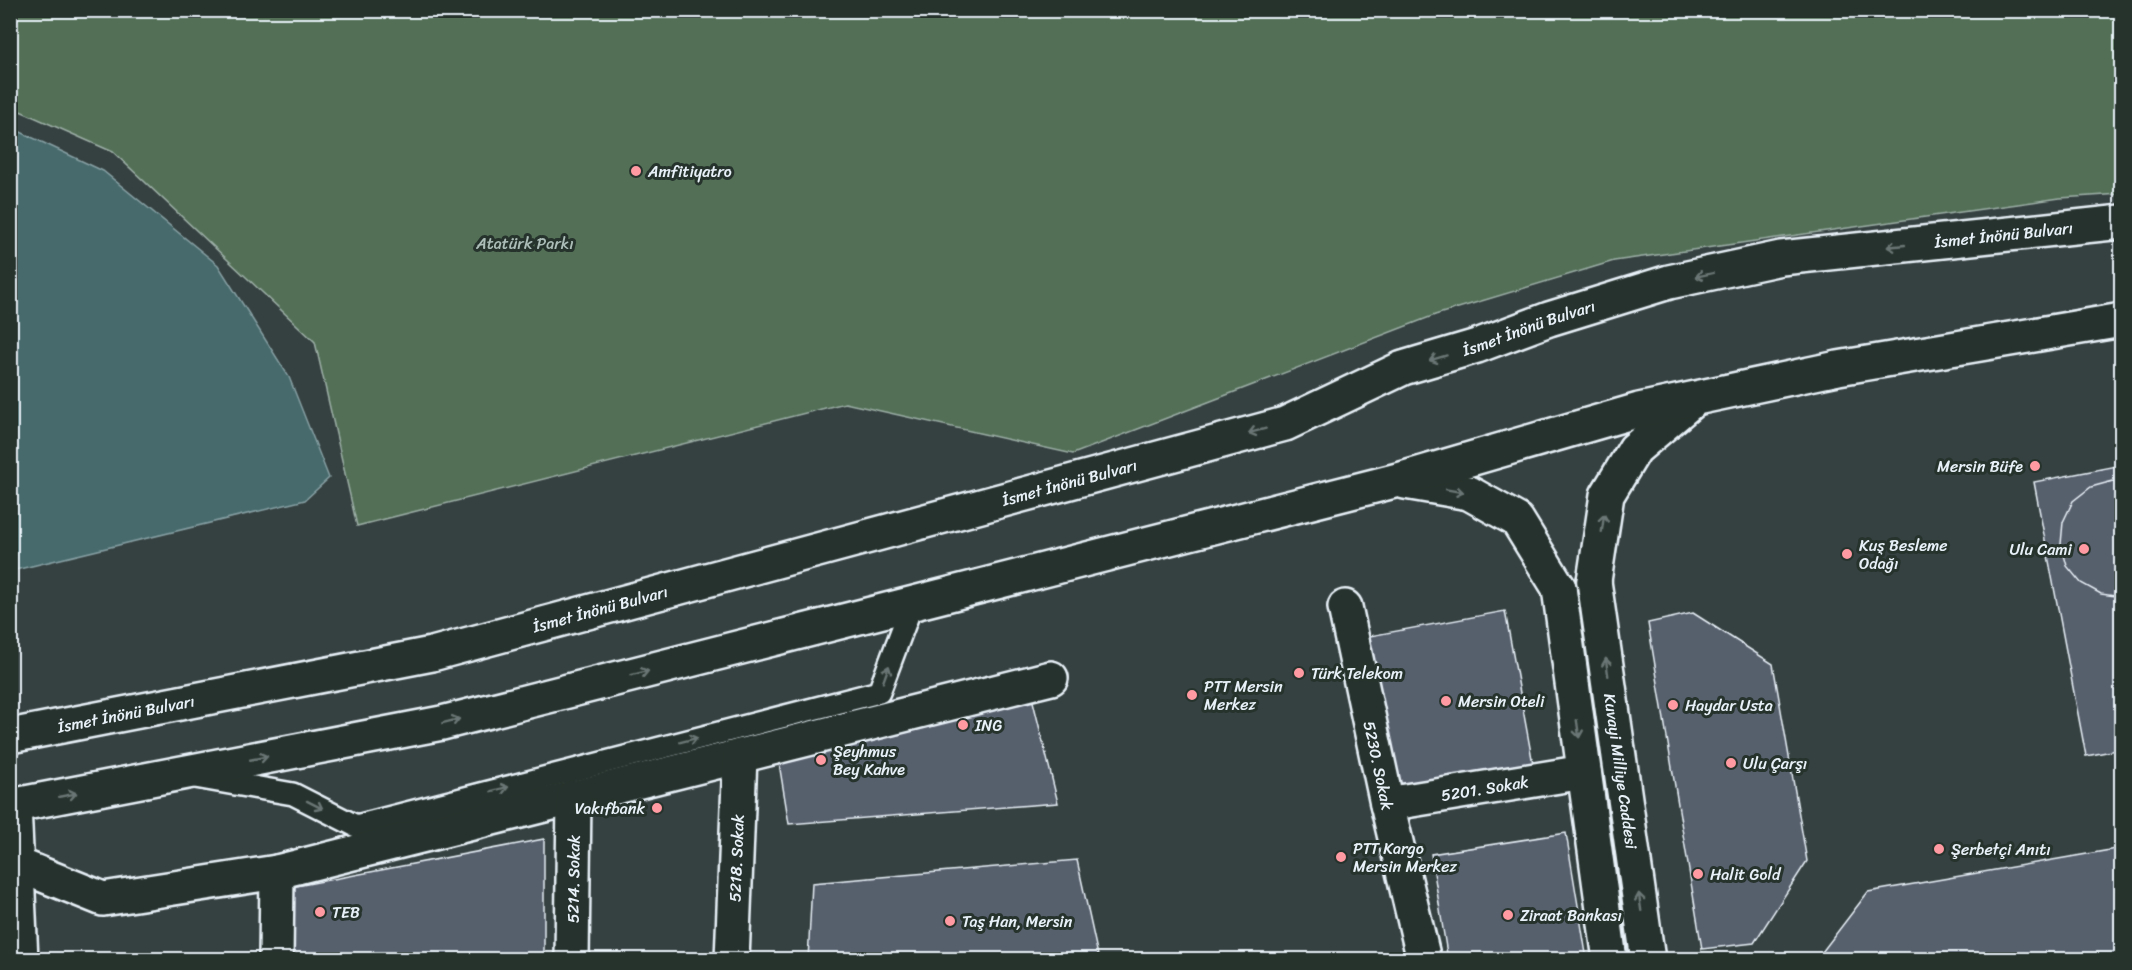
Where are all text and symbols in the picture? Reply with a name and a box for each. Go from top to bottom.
place label: Amfitiyatro [647,157,732,186]
marker: Amfitiyatro [629,164,643,178]
street label: İsmet İnönü Bulvarı [1932,213,2074,257]
park label: Atatürk Parkı [475,229,574,258]
one-way arrow [1887,241,1907,252]
one-way arrow [1694,269,1713,281]
street label: İsmet İnönü Bulvarı [1458,292,1599,365]
one-way arrow [1429,353,1448,364]
one-way arrow [1248,426,1267,437]
street label: İsmet İnönü Bulvarı [998,451,1140,515]
place label: Mersin Büfe [1937,452,2023,481]
marker: Mersin Büfe [2028,459,2042,473]
one-way arrow [1445,486,1464,497]
one-way arrow [1597,514,1608,534]
place label: Kuş Besleme Odağı [1859,531,1947,578]
place label: Ulu Cami [2009,535,2073,564]
marker: Ulu Cami [2077,542,2091,556]
marker: Kuş Besleme Odağı [1840,547,1854,561]
street label: İsmet İnönü Bulvarı [528,577,671,642]
one-way arrow [1601,658,1612,677]
place label: Türk Telekom [1311,659,1403,688]
one-way arrow [882,665,893,683]
marker: Türk Telekom [1292,666,1306,680]
one-way arrow [630,667,649,679]
place label: PTT Mersin Merkez [1204,672,1283,719]
street label: İsmet İnönü Bulvarı [54,686,197,742]
place label: Mersin Oteli [1458,687,1545,716]
marker: PTT Mersin Merkez [1185,688,1199,702]
street label: Kuvayi Milliye Caddesi [1595,691,1646,851]
place label: Haydar Usta [1685,691,1773,720]
marker: Mersin Oteli [1439,694,1453,708]
marker: Haydar Usta [1666,698,1680,712]
place label: ING [974,711,1002,740]
one-way arrow [441,715,460,727]
marker: ING [956,718,970,732]
street label: 5230. Sokak [1355,718,1402,813]
one-way arrow [1573,719,1584,739]
one-way arrow [679,734,698,746]
place label: Şeyhmus Bey Kahve [833,737,905,784]
place label: Ulu Çarşı [1743,749,1807,778]
one-way arrow [249,752,269,763]
marker: Şeyhmus Bey Kahve [814,753,828,767]
marker: Ulu Çarşı [1724,756,1738,770]
street label: 5201. Sokak [1439,767,1531,810]
one-way arrow [490,782,509,794]
one-way arrow [58,789,77,800]
place label: Vakıfbank [575,794,645,823]
one-way arrow [305,800,323,811]
marker: Vakıfbank [650,801,664,815]
street label: 5218. Sokak [720,813,753,903]
street label: 5214. Sokak [558,834,589,923]
place label: PTT Kargo Mersin Merkez [1353,834,1458,881]
place label: Şerbetçi Anıtı [1951,835,2051,864]
marker: Şerbetçi Anıtı [1932,842,1946,856]
marker: PTT Kargo Mersin Merkez [1334,850,1348,864]
place label: Halit Gold [1710,860,1782,889]
marker: Halit Gold [1691,867,1705,881]
one-way arrow [1635,892,1646,912]
place label: TEB [332,898,360,927]
place label: Ziraat Bankası [1520,901,1622,930]
marker: TEB [313,905,327,919]
place label: Taş Han, Mersin [962,907,1073,936]
marker: Ziraat Bankası [1501,908,1515,922]
marker: Taş Han, Mersin [943,914,957,928]

